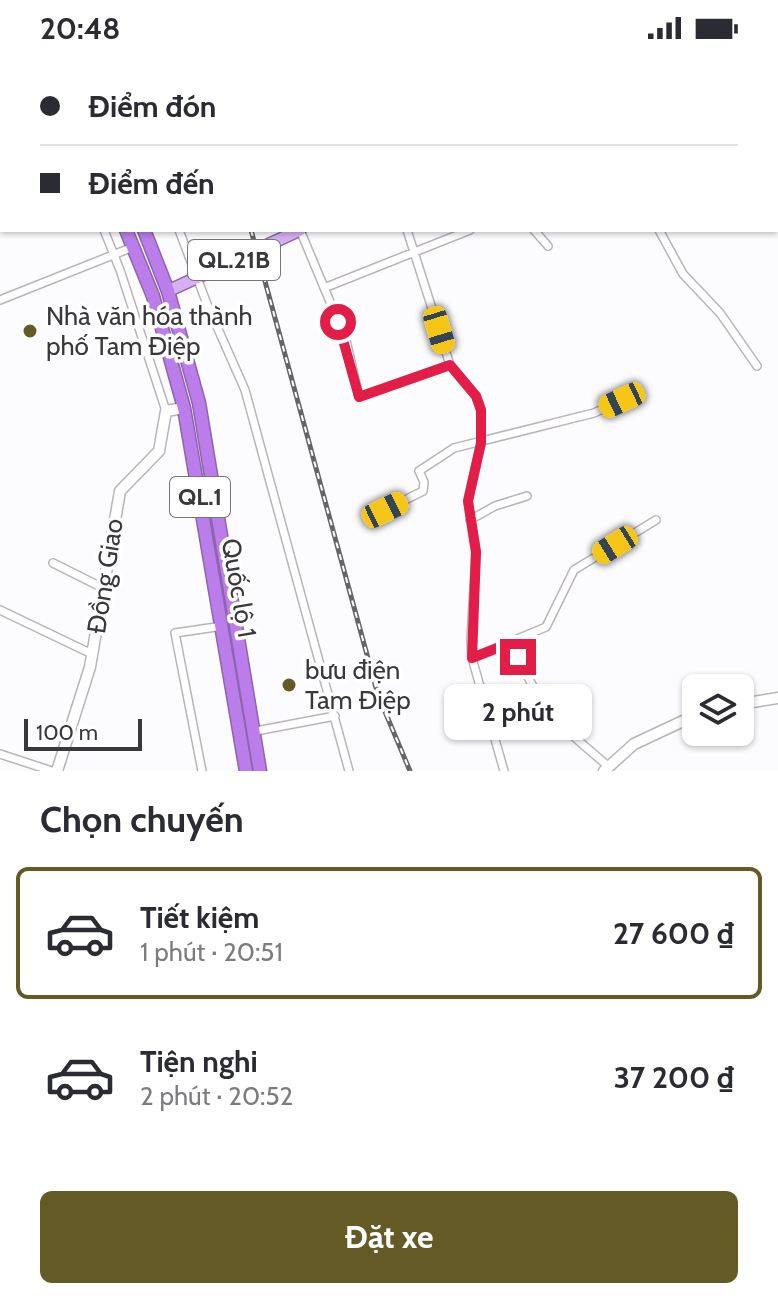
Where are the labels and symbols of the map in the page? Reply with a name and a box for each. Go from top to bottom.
road number: QL.21B [188,240,280,280]
place label: Nhà văn hóa thành phố Tam Điệp [46,300,253,362]
route start [320,304,356,340]
car [421,304,457,356]
marker: Nhà văn hóa thành phố Tam Điệp [21,322,39,340]
car [595,379,649,421]
road number: QL.1 [170,477,230,517]
car [358,489,412,531]
street label: Đồng Giao [80,516,130,636]
car [588,522,642,568]
street label: Quốc lộ 1 [215,536,263,640]
route end [500,639,536,675]
place label: bưu điện Tam Điệp [305,654,411,716]
marker: bưu điện Tam Điệp [280,676,298,694]
callout: 2 phút [444,685,592,741]
scale bar [24,715,142,751]

